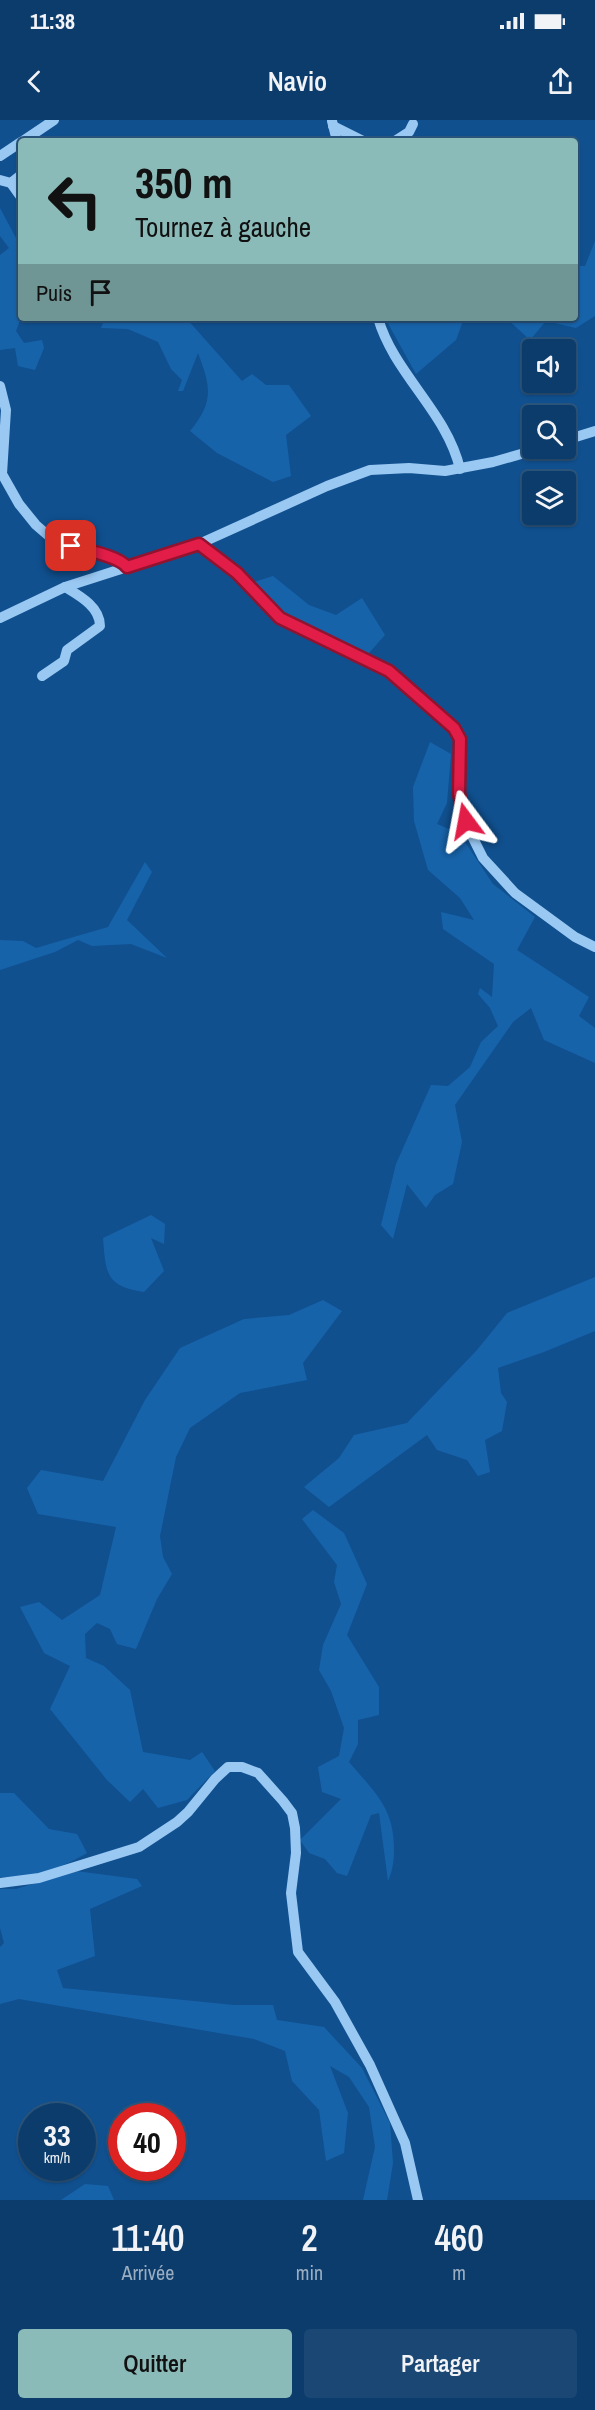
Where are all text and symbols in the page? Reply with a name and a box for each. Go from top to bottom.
text: 11:38 [30,6,75,36]
text: Navio [268,63,327,99]
icon: back [18,65,51,98]
icon: share [544,65,577,98]
text: 350 m [135,155,233,211]
icon: left [36,162,114,240]
text: Tournez à gauche [135,209,311,245]
icon: arrive [84,276,117,309]
text: Puis [36,278,72,308]
map controls [522,339,576,525]
button: sound [522,339,576,393]
button: search [522,405,576,459]
button: layers [522,471,576,525]
pin [45,520,96,571]
icon: arrive [54,529,87,562]
position arrow [434,789,498,853]
speed limit sign: 40 [108,2103,186,2181]
text: 33 [43,2115,71,2155]
text: km/h [44,2147,70,2168]
text: 11:40 [111,2214,184,2262]
text: 2 [301,2214,318,2262]
text: 460 [434,2214,484,2262]
text: Arrivée [121,2259,174,2286]
text: min [296,2259,323,2286]
text: m [452,2259,466,2286]
button: Quitter [18,2329,292,2398]
button: Partager [304,2329,577,2398]

